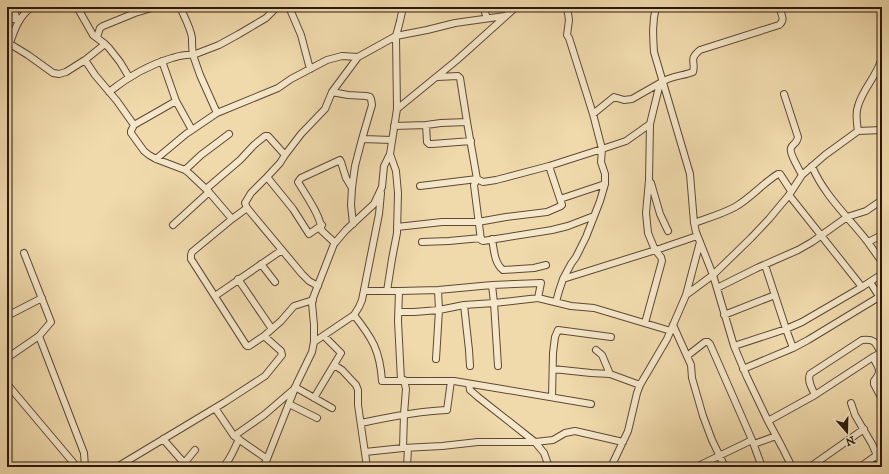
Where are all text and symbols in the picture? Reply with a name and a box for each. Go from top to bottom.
north arrow [827,412,867,452]
text: N [843,432,857,449]

